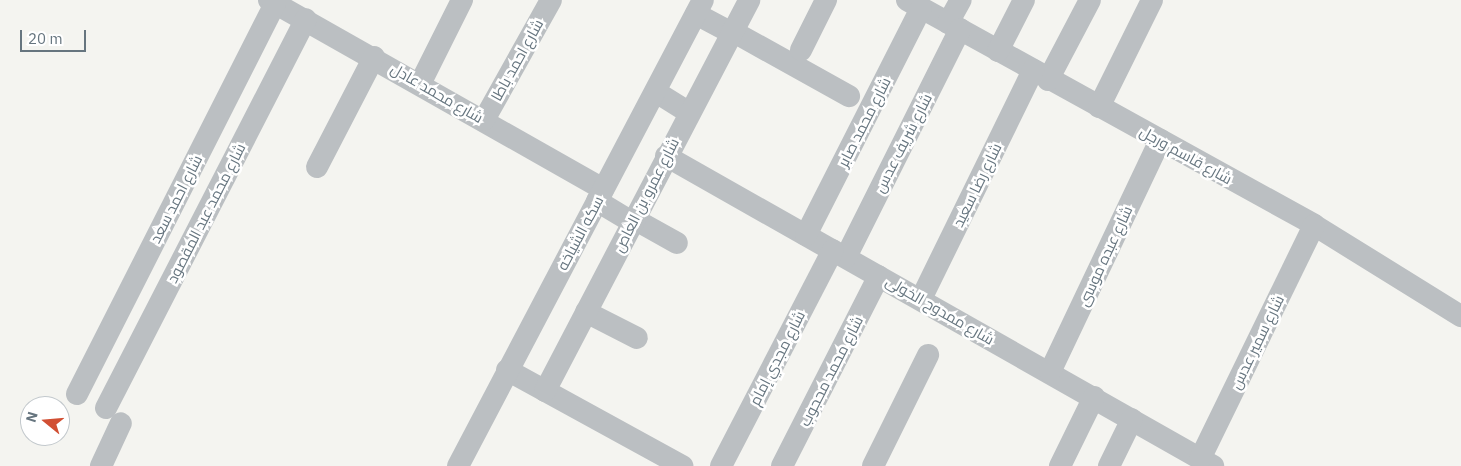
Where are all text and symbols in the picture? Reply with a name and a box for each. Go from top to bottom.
street label: شارع احمد باطا [487,16,547,104]
scale bar [22,20,89,52]
text: 20 m [28,29,63,48]
street label: شارع محمد عادل [388,59,486,127]
street label: شارع محمد صابر [834,74,894,170]
street label: شارع شريف عدس [870,90,936,196]
street label: شارع قاسم ورجل [1137,122,1235,188]
street label: شارع عمرو بن العاص [609,135,683,255]
street label: شارع محمد عبد المقصود [163,140,249,286]
street label: شارع رضا سعيد [949,140,1005,230]
street label: شارع احمد سعد [146,152,206,246]
street label: سكه الشياخه [553,193,607,273]
street label: شارع عبده موسى [1074,203,1136,309]
street label: شارع ممدوح الخولى [883,272,997,348]
street label: شارع سمير عدس [1226,292,1288,392]
street label: شارع مجدي إمام [745,308,809,408]
street label: شارع محمد محجوب [795,313,867,429]
north arrow [20,396,70,446]
text: N [22,409,42,424]

